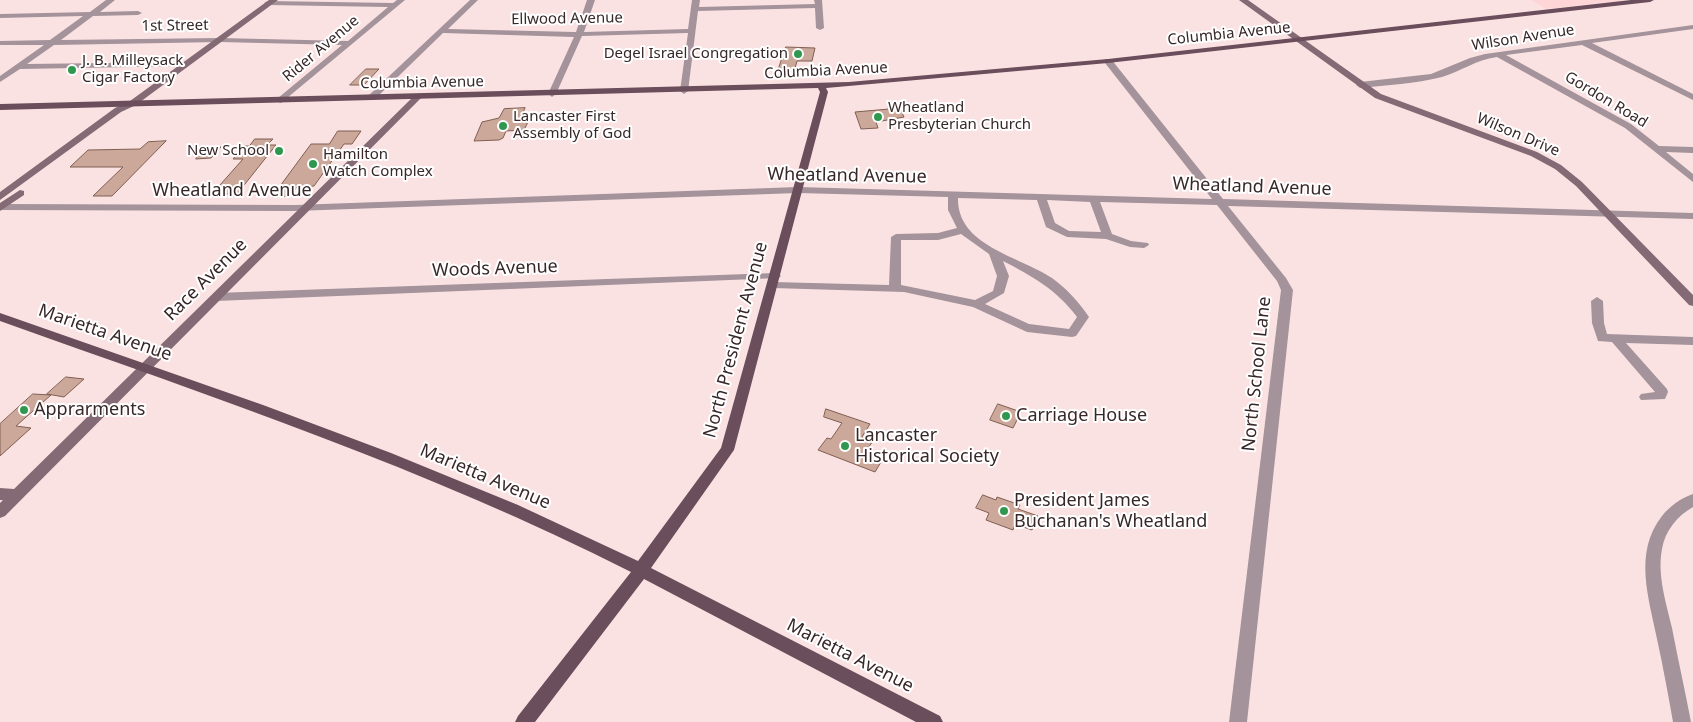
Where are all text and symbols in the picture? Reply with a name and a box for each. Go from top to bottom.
street label: Ellwood Avenue [511,9,623,29]
street label: Rider Avenue [279,12,363,86]
street label: 1st Street [141,16,209,36]
street label: Columbia Avenue [1167,19,1291,49]
street label: Wilson Avenue [1470,21,1576,55]
place label: Degel Israel Congregation [604,45,788,63]
marker: Degel Israel Congregation [792,48,804,60]
place label: J. B. Milleysack Cigar Factory [82,52,183,87]
street label: Columbia Avenue [764,59,888,83]
marker: J. B. Milleysack Cigar Factory [66,64,78,76]
street label: Gordon Road [1561,68,1651,132]
street label: Columbia Avenue [360,73,484,93]
place label: Wheatland Presbyterian Church [888,99,1031,134]
place label: Lancaster First Assembly of God [513,108,631,143]
street label: Wilson Drive [1474,109,1562,161]
marker: Wheatland Presbyterian Church [872,111,884,123]
marker: Lancaster First Assembly of God [497,120,509,132]
place label: New School [187,142,269,160]
marker: New School [273,145,285,157]
place label: Hamilton Watch Complex [323,146,433,181]
marker: Hamilton Watch Complex [307,158,319,170]
street label: Wheatland Avenue [767,164,927,188]
street label: Wheatland Avenue [1172,173,1332,201]
street label: Wheatland Avenue [152,180,312,202]
street label: Race Avenue [160,234,252,326]
street label: North President Avenue [699,239,773,441]
street label: Woods Avenue [432,256,558,282]
street label: North School Lane [1238,295,1276,453]
street label: Marietta Avenue [35,300,175,366]
place label: Apprarments [34,399,145,421]
marker: Apprarments [18,404,30,416]
place label: Carriage House [1016,405,1147,427]
marker: Carriage House [1000,410,1012,422]
place label: Lancaster Historical Society [855,425,999,468]
street label: Marietta Avenue [417,440,553,514]
marker: Lancaster Historical Society [839,440,851,452]
place label: President James Buchanan's Wheatland [1014,490,1207,532]
marker: President James Buchanan's Wheatland [998,505,1010,517]
street label: Marietta Avenue [783,615,917,697]

